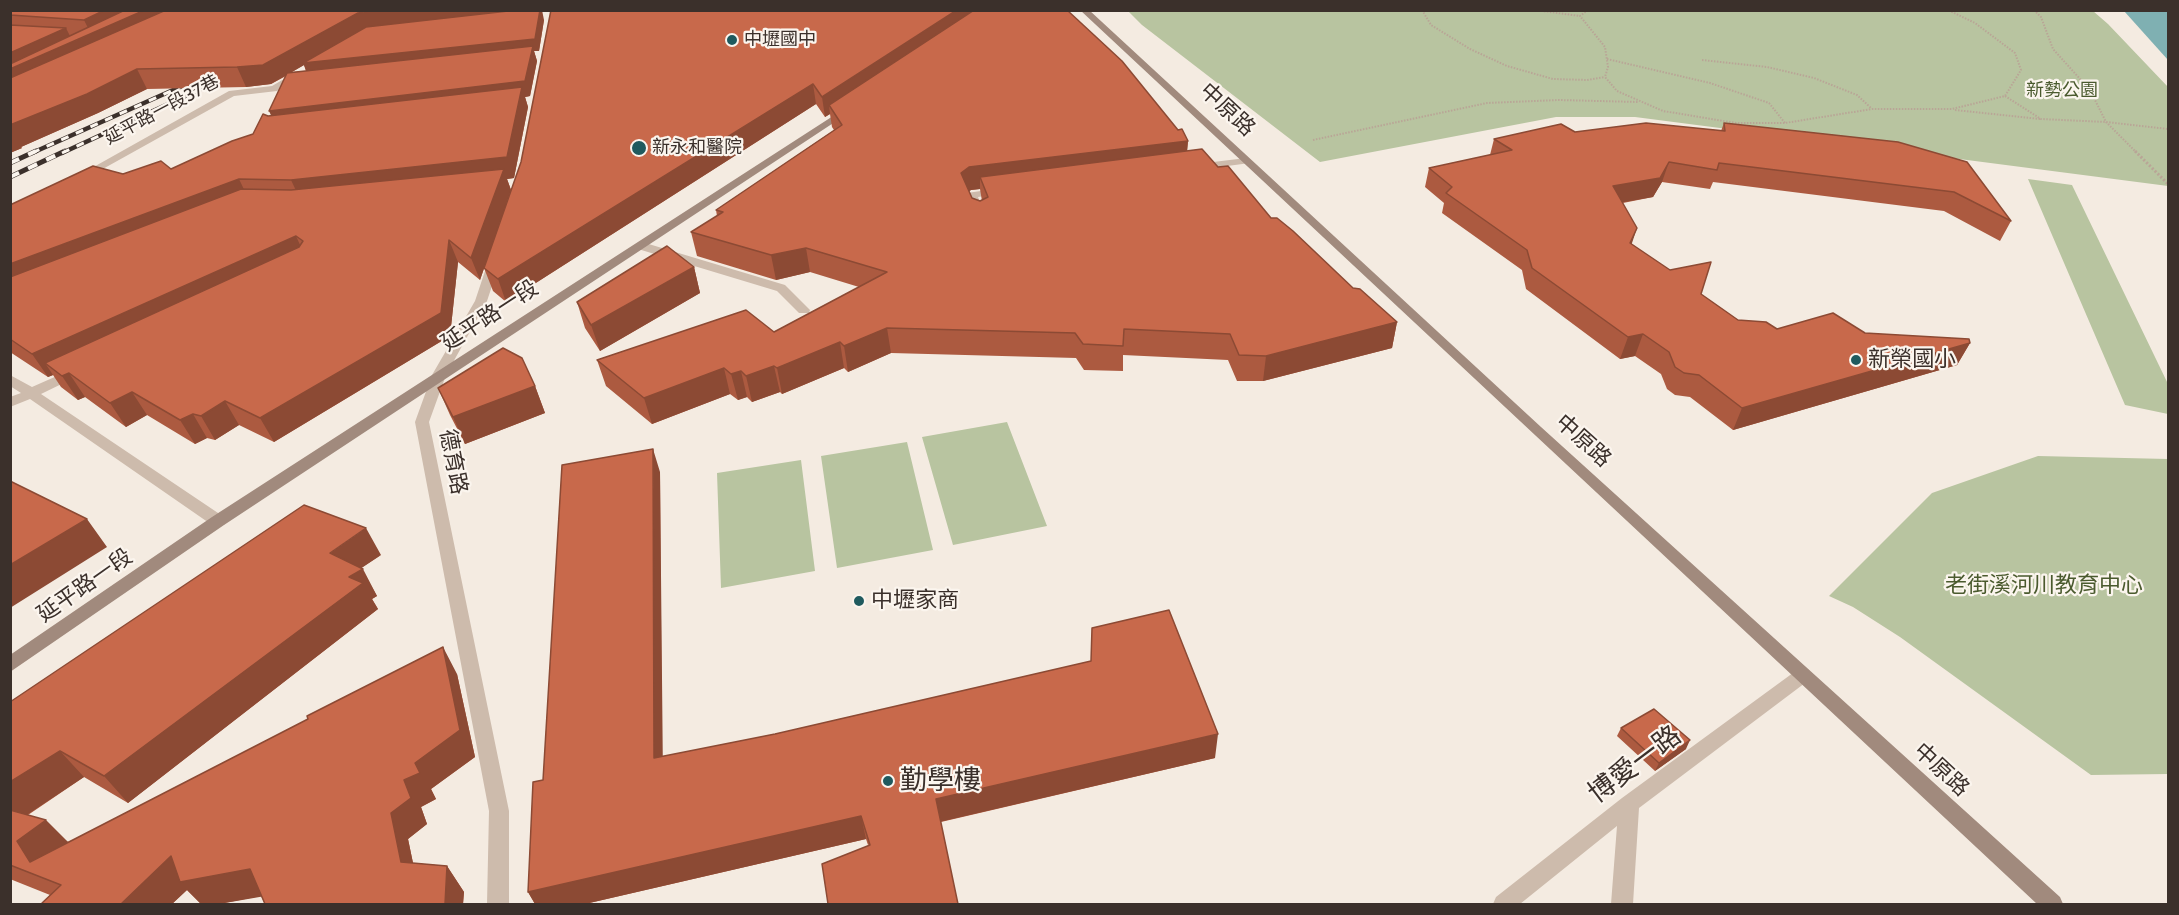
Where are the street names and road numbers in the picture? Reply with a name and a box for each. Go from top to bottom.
street label: 延平路一段37巷 [101,71,223,149]
street label: 中原路 [1194,78,1260,142]
street label: 延平路一段 [437,275,543,357]
street label: 中原路 [1550,409,1616,473]
street label: 德育路 [434,427,472,497]
street label: 延平路一段 [32,544,138,628]
street label: 博愛一路 [1582,720,1688,810]
street label: 中原路 [1908,738,1974,802]

